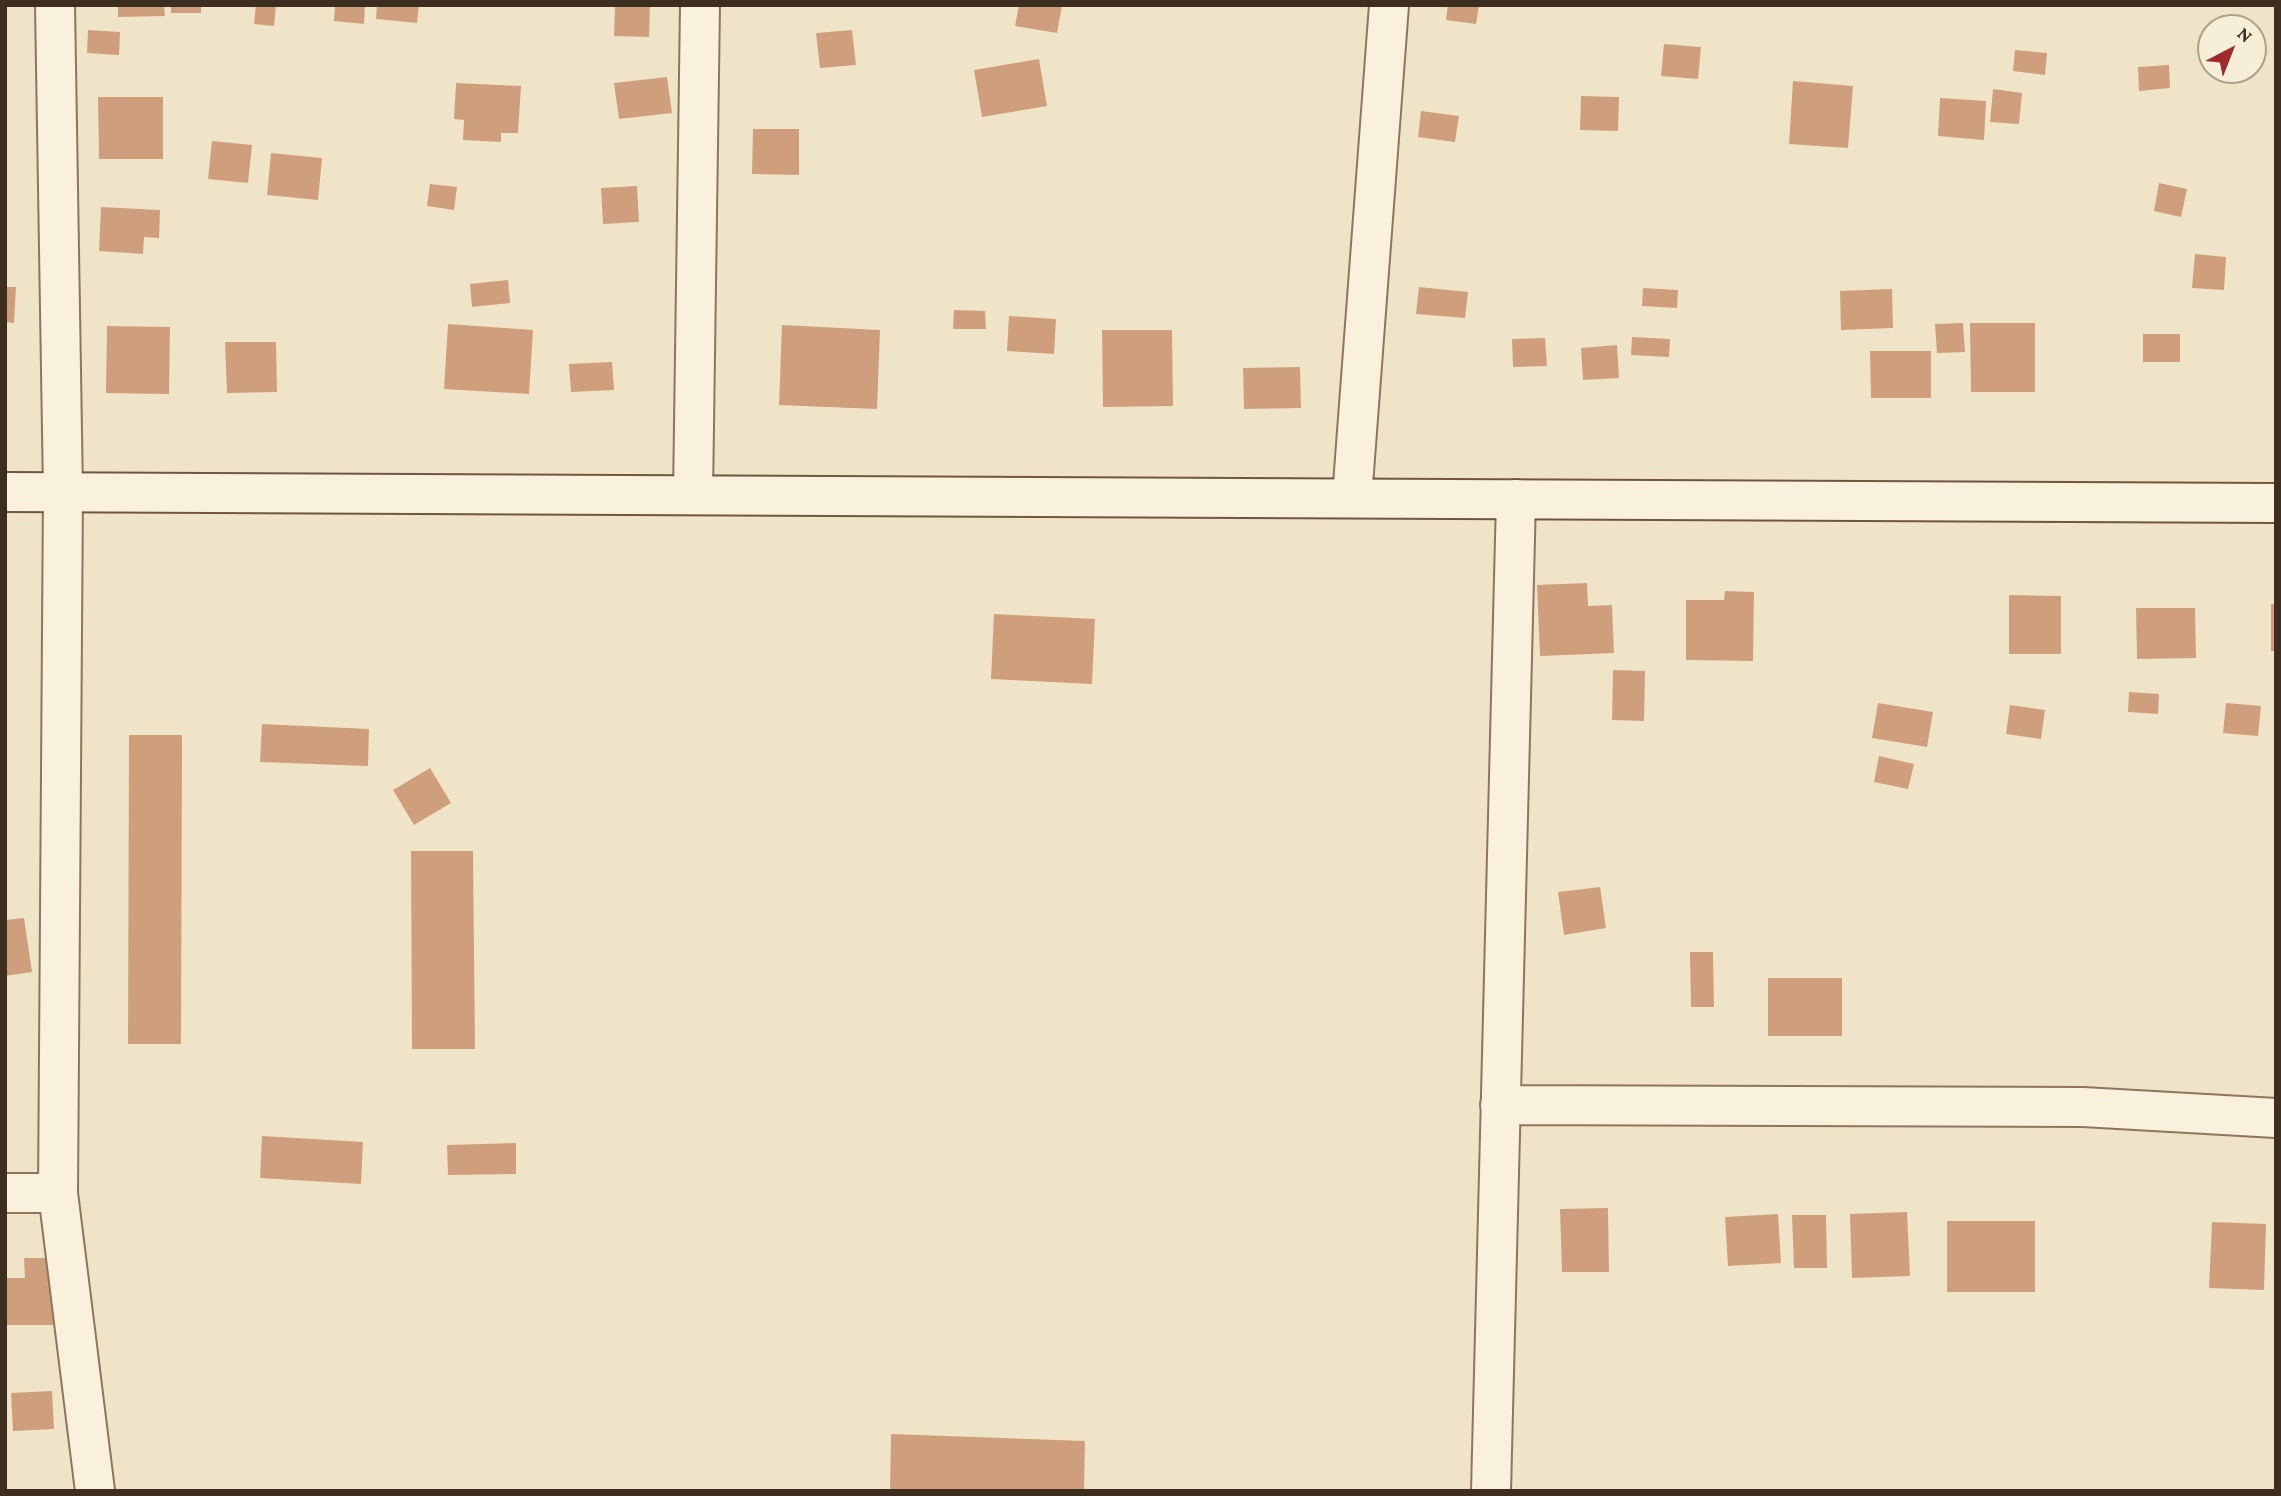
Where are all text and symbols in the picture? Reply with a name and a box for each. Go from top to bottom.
north arrow [2197,14,2267,84]
text: N [2233,22,2257,47]

